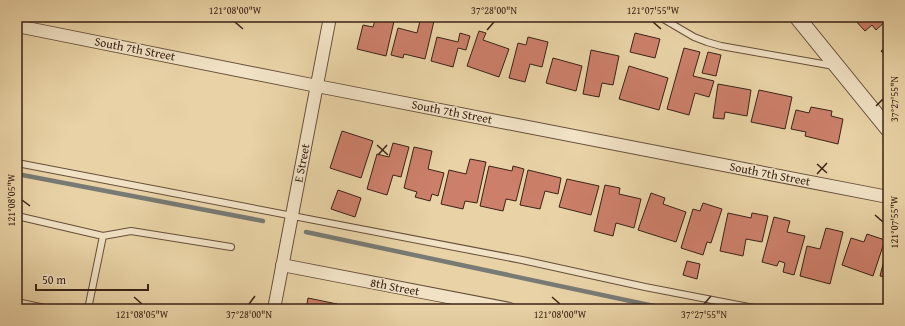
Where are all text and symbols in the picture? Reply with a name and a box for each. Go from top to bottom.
text: 121°08'00"W [209,3,262,18]
text: 37°28'00"N [471,3,517,18]
text: 121°07'55"W [627,3,680,18]
street label: South 7th Street [93,32,178,65]
text: 37°27'55"N [887,76,902,122]
street label: South 7th Street [410,95,495,128]
street label: E Street [289,141,314,184]
street label: South 7th Street [728,157,813,190]
text: 121°08'05"W [4,173,19,226]
text: 121°07'55"W [887,195,902,248]
scale bar [36,266,148,292]
text: 50 m [42,271,66,288]
street label: 8th Street [369,273,422,300]
text: 121°08'05"W [116,307,169,322]
text: 37°28'00"N [226,307,272,322]
text: 121°08'00"W [534,307,587,322]
text: 37°27'55"N [681,307,727,322]

